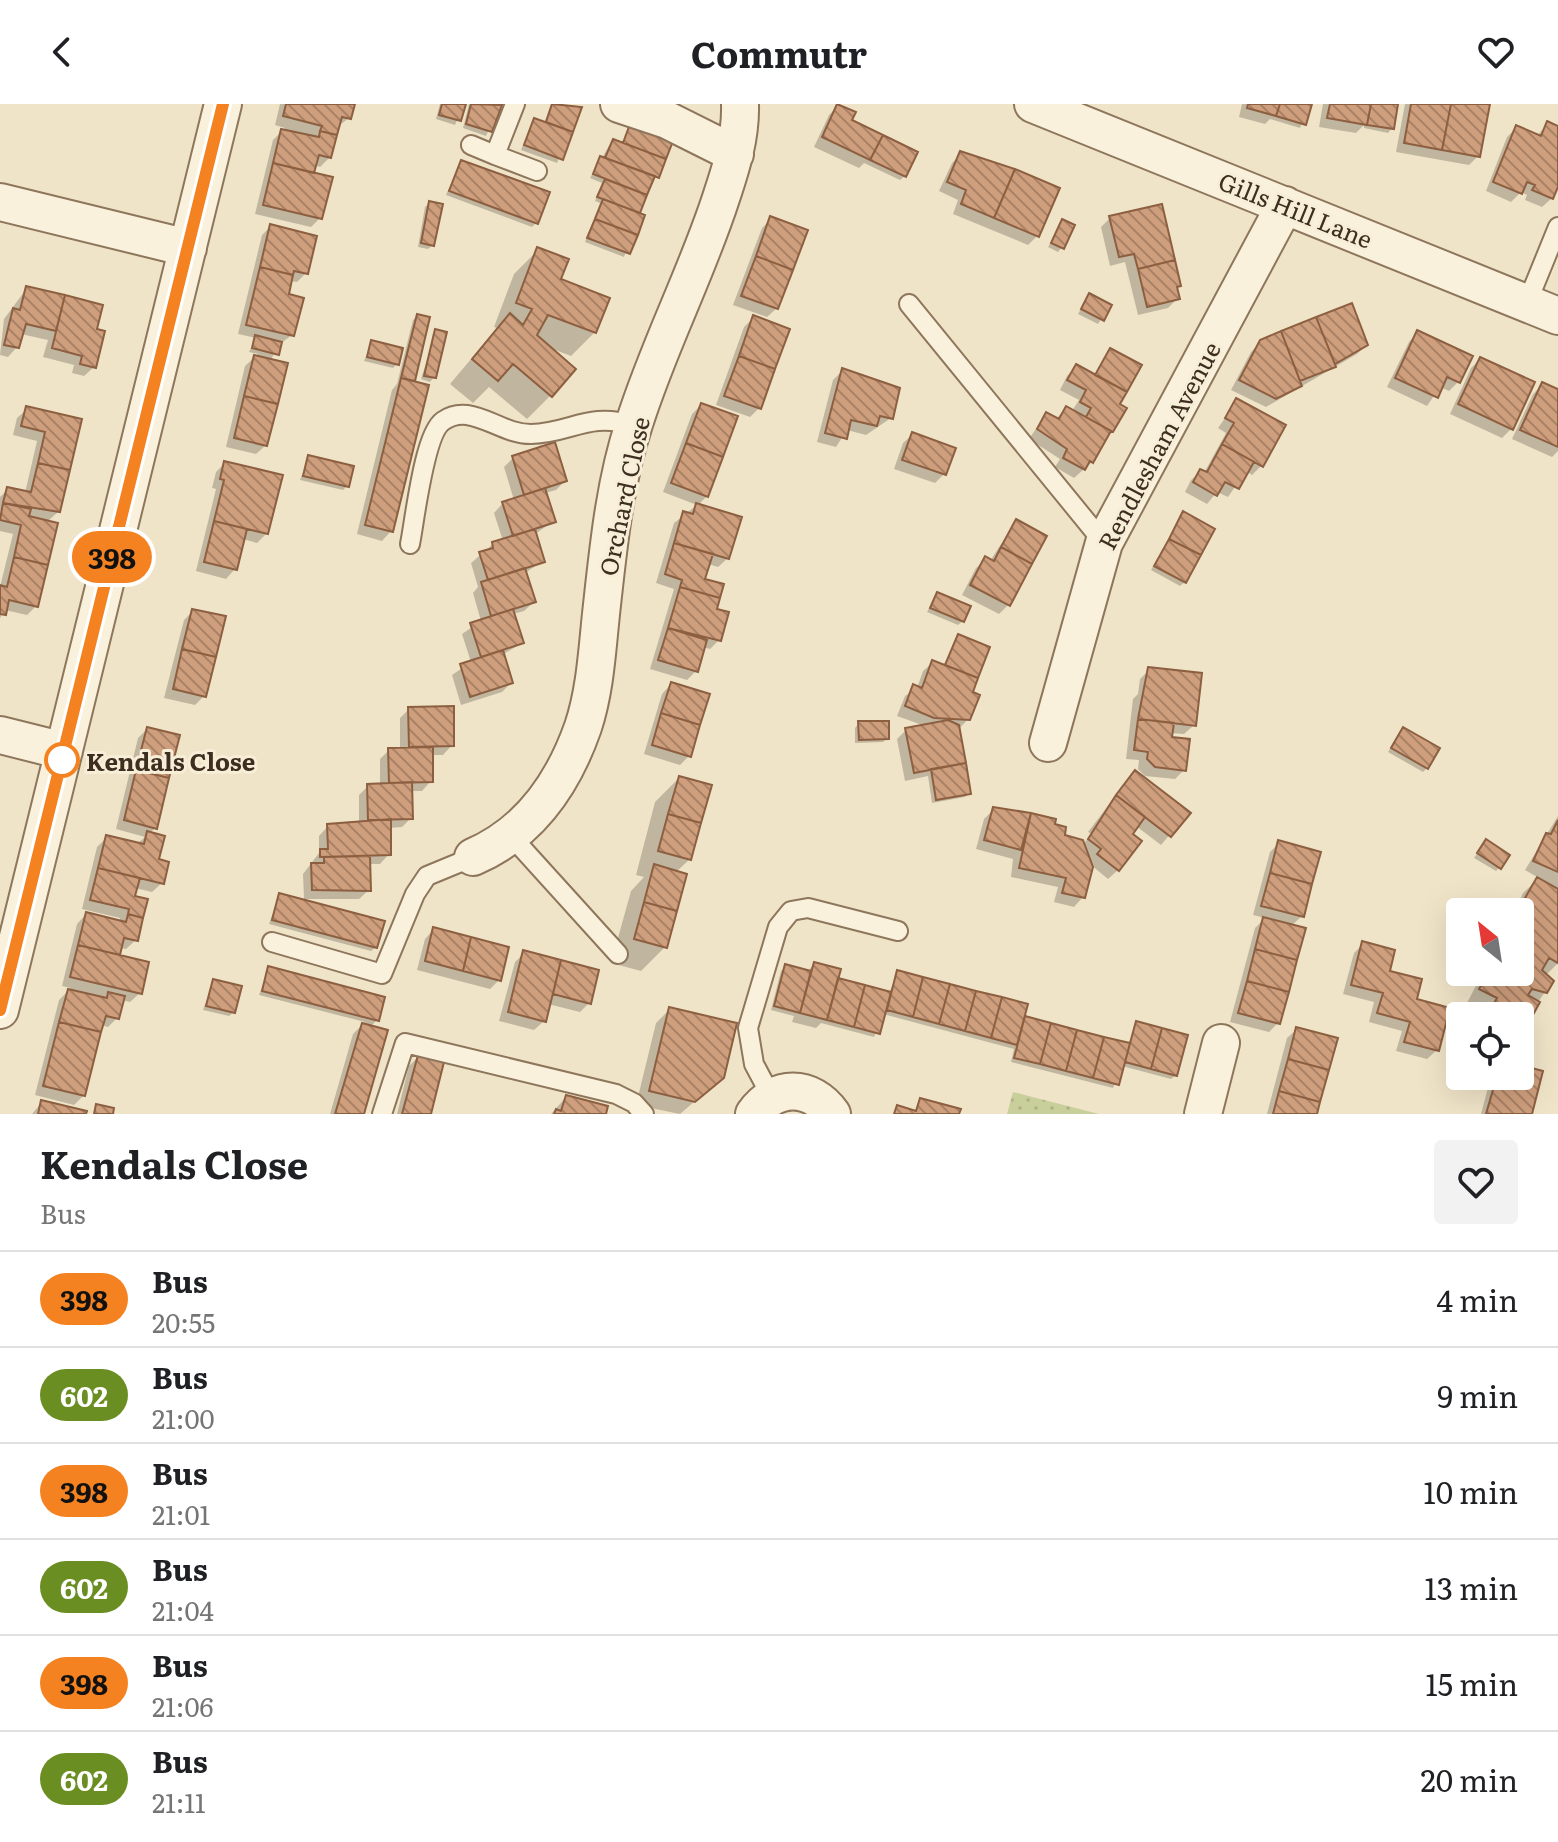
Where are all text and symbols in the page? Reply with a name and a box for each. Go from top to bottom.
text: Commutr [691,26,867,79]
icon: back [40,30,84,74]
icon: heart [1474,30,1518,74]
street label: Gills Hill Lane [1214,162,1378,256]
street label: Rendlesham Avenue [1088,335,1228,555]
street label: Orchard Close [589,413,657,579]
line badge: 398 [66,531,158,583]
text: 398 [88,536,136,578]
marker: Kendals Close [45,743,79,777]
place label: Kendals Close [86,743,255,778]
north arrow [1446,898,1534,986]
map controls [1446,898,1534,1090]
button: locate [1446,1002,1534,1090]
text: Kendals Close [40,1134,308,1191]
button: heart [1434,1140,1518,1224]
text: Bus [40,1193,85,1232]
text: Bus [152,1258,208,1302]
text: 4 min [1437,1277,1518,1321]
text: 398 [60,1278,108,1320]
text: 20:55 [152,1302,215,1341]
text: Bus [152,1354,208,1398]
text: 9 min [1437,1373,1518,1417]
text: 602 [60,1374,108,1416]
text: 21:00 [152,1398,214,1437]
text: Bus [152,1450,208,1494]
text: 10 min [1424,1469,1518,1513]
text: 398 [60,1470,108,1512]
text: 21:01 [152,1494,210,1533]
text: Bus [152,1546,208,1590]
text: 13 min [1425,1565,1518,1609]
text: 602 [60,1566,108,1608]
text: 21:04 [152,1590,214,1629]
text: Bus [152,1642,208,1686]
text: 15 min [1426,1661,1518,1705]
text: 398 [60,1662,108,1704]
text: 21:06 [152,1686,213,1725]
text: Bus [152,1738,208,1782]
text: 20 min [1421,1757,1518,1801]
text: 602 [60,1758,108,1800]
text: 21:11 [152,1782,206,1821]

